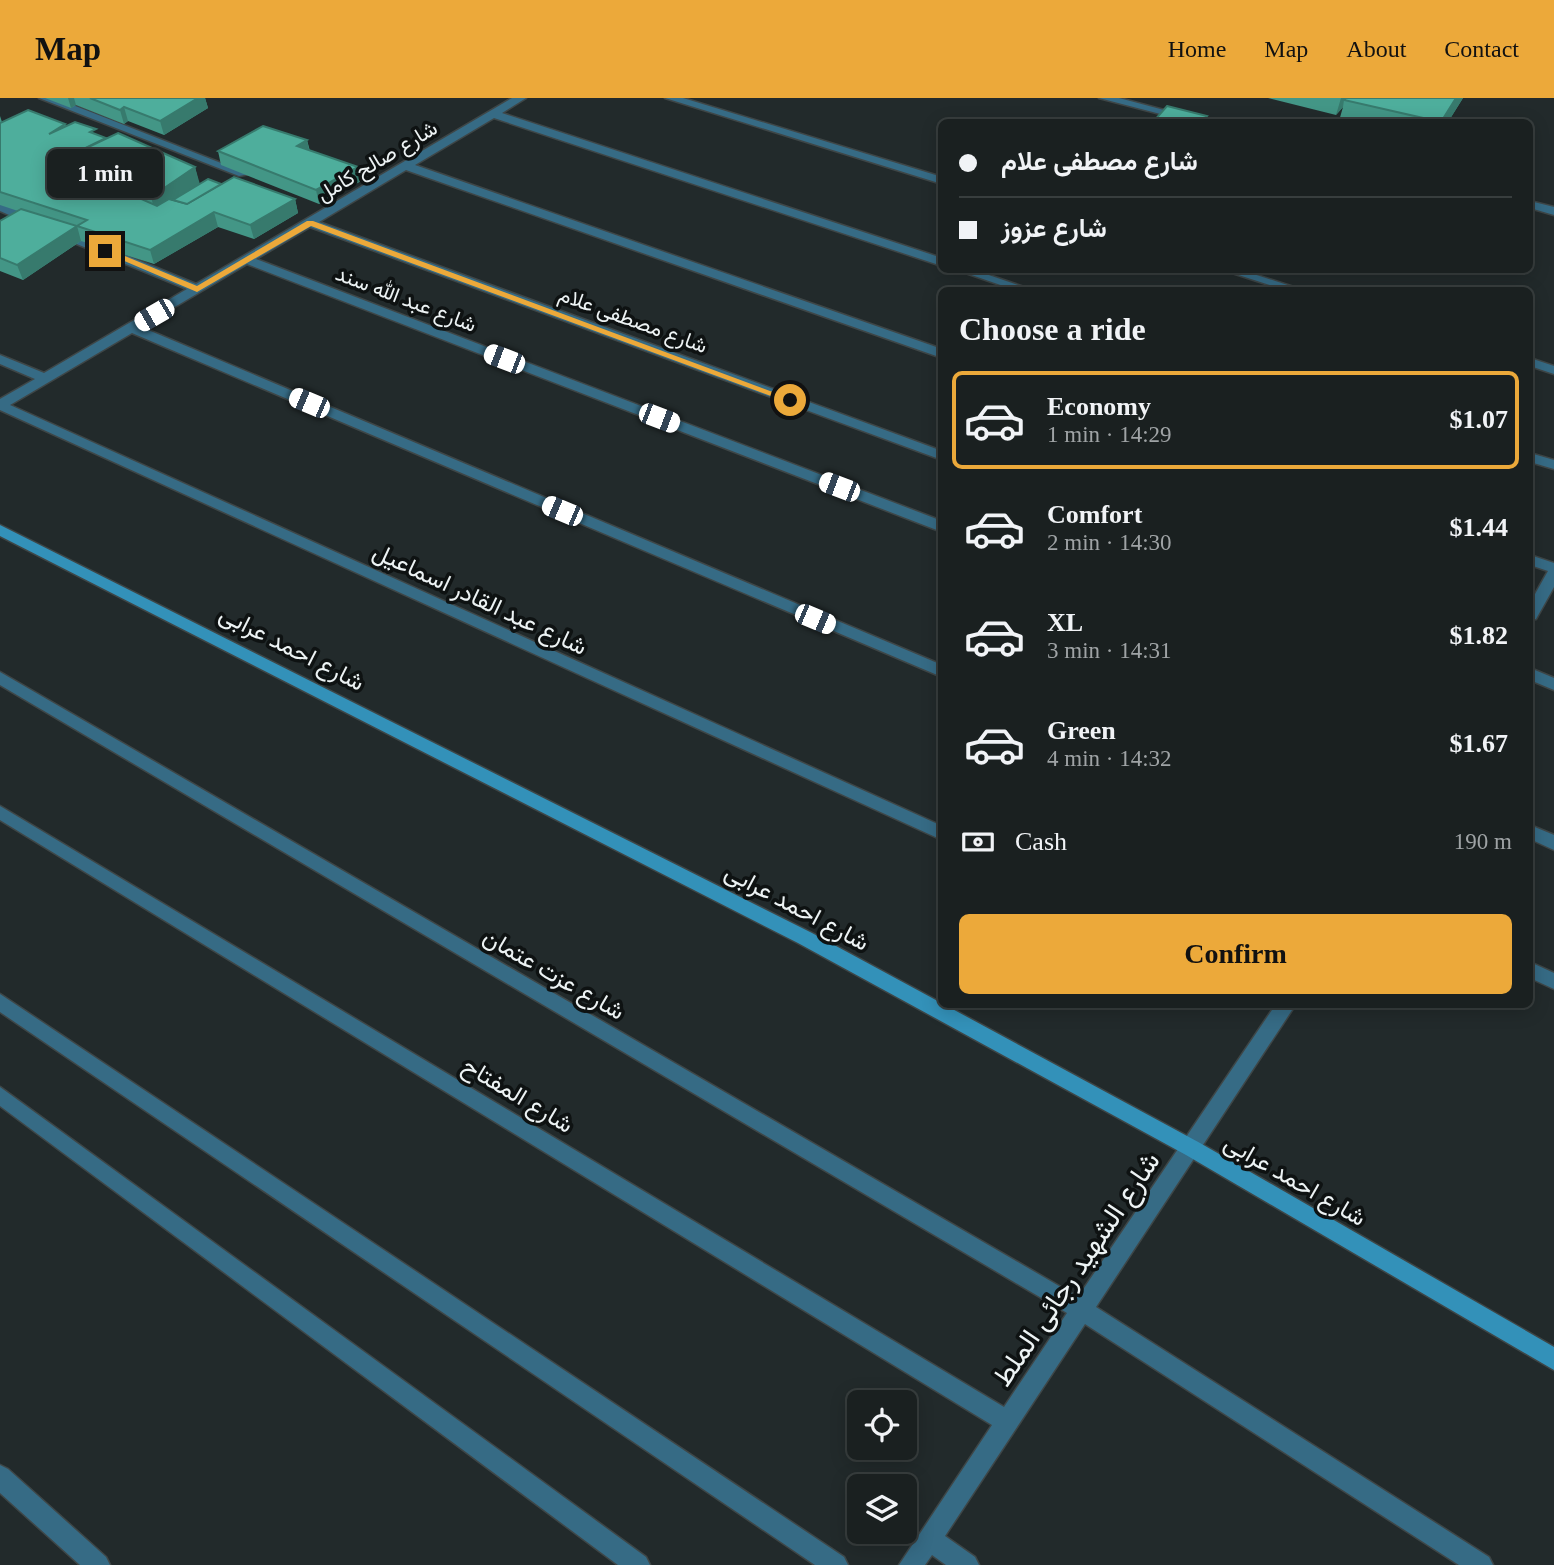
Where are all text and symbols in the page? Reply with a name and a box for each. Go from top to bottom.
text: Map [35,31,101,67]
text: Home [1168,36,1226,62]
text: Map [1264,36,1308,62]
text: About [1346,36,1406,62]
text: Contact [1444,36,1519,62]
street label: شارع صالح كامل [312,116,443,208]
text: شارع مصطفى علام [1001,147,1198,176]
callout: 1 min [47,150,163,198]
text: 1 min [77,161,133,186]
text: شارع عزوز [1001,214,1107,243]
route end [89,235,121,267]
street label: شارع عبد الله سند [332,260,480,339]
street label: شارع مصطفى علام [555,282,711,360]
car [131,295,178,335]
text: Choose a ride [959,311,1146,347]
car [481,342,528,376]
route start [774,384,806,416]
car [286,385,333,421]
icon: car [963,389,1026,452]
text: Economy [1047,392,1151,421]
car [636,401,683,435]
text: $1.07 [1450,405,1508,434]
text: 1 min · 14:29 [1047,422,1172,447]
car [816,470,863,504]
car [539,493,586,529]
icon: car [963,497,1026,560]
text: Comfort [1047,500,1142,529]
text: $1.44 [1450,513,1508,542]
text: 2 min · 14:30 [1047,530,1172,555]
street label: شارع عبد القادر اسماعيل [368,538,591,663]
street label: شارع احمد عرابى [214,600,369,698]
car [792,601,839,637]
icon: car [963,605,1026,668]
text: XL [1047,608,1083,637]
text: $1.82 [1450,621,1508,650]
text: 3 min · 14:31 [1047,638,1172,663]
icon: car [963,713,1026,776]
text: Green [1047,716,1116,745]
text: $1.67 [1450,729,1508,758]
text: 4 min · 14:32 [1047,746,1172,771]
icon: cash [959,823,997,861]
text: Cash [1015,827,1067,856]
text: 190 m [1454,829,1512,854]
street label: شارع احمد عرابى [719,858,873,958]
button: Confirm [959,914,1512,994]
street label: شارع عزت عتمان [477,923,629,1028]
street label: شارع المفتاح [457,1052,578,1141]
street label: شارع احمد عرابى [1218,1129,1370,1234]
street label: شارع الشهيد رجائى الملط [986,1146,1168,1394]
map controls [847,1390,917,1544]
button: locate [847,1390,917,1460]
button: layers [847,1474,917,1544]

